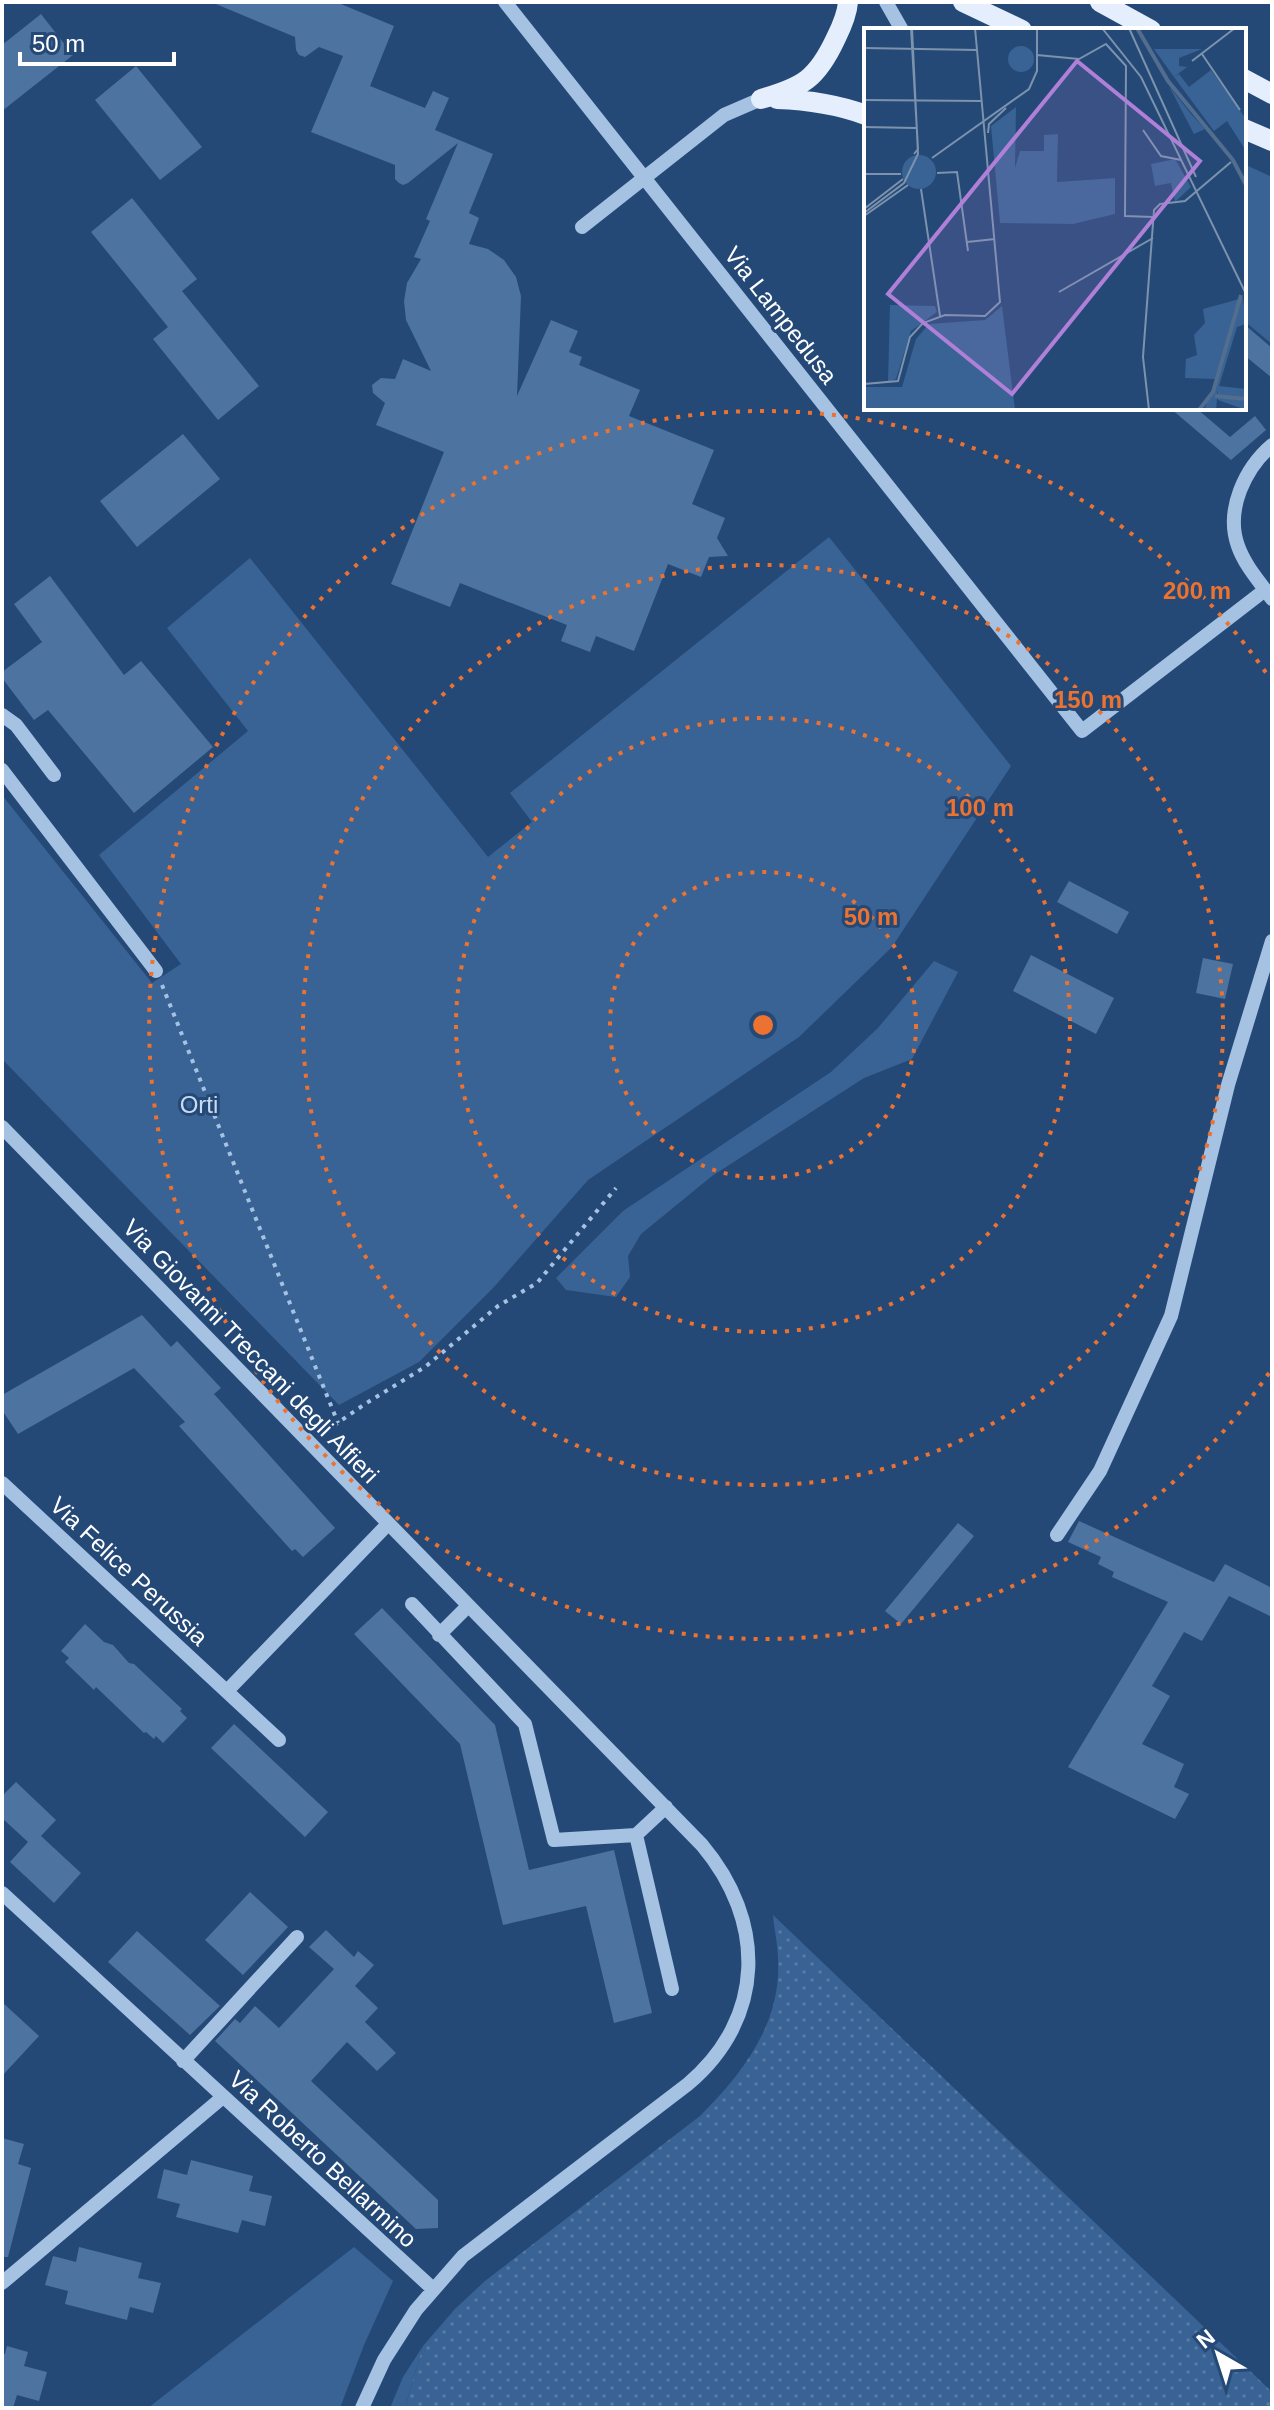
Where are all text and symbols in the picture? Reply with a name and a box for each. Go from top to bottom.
scale bar [20,16,174,66]
inset map [864,28,1246,410]
text: 50 m [32,30,85,57]
street label: Via Lampedusa [719,241,843,389]
text: 200 m [1163,577,1231,604]
text: 150 m [1054,686,1122,713]
text: 100 m [946,794,1014,821]
text: 50 m [844,903,898,930]
centre of rings [749,1011,777,1039]
park label: Orti [180,1091,218,1118]
street label: Via Giovanni Treccani degli Alfieri [118,1214,384,1488]
street label: Via Felice Perussia [45,1491,214,1651]
street label: Via Roberto Bellarmino [224,2065,422,2253]
north arrow [1178,2314,1258,2394]
text: N [1192,2324,1220,2354]

